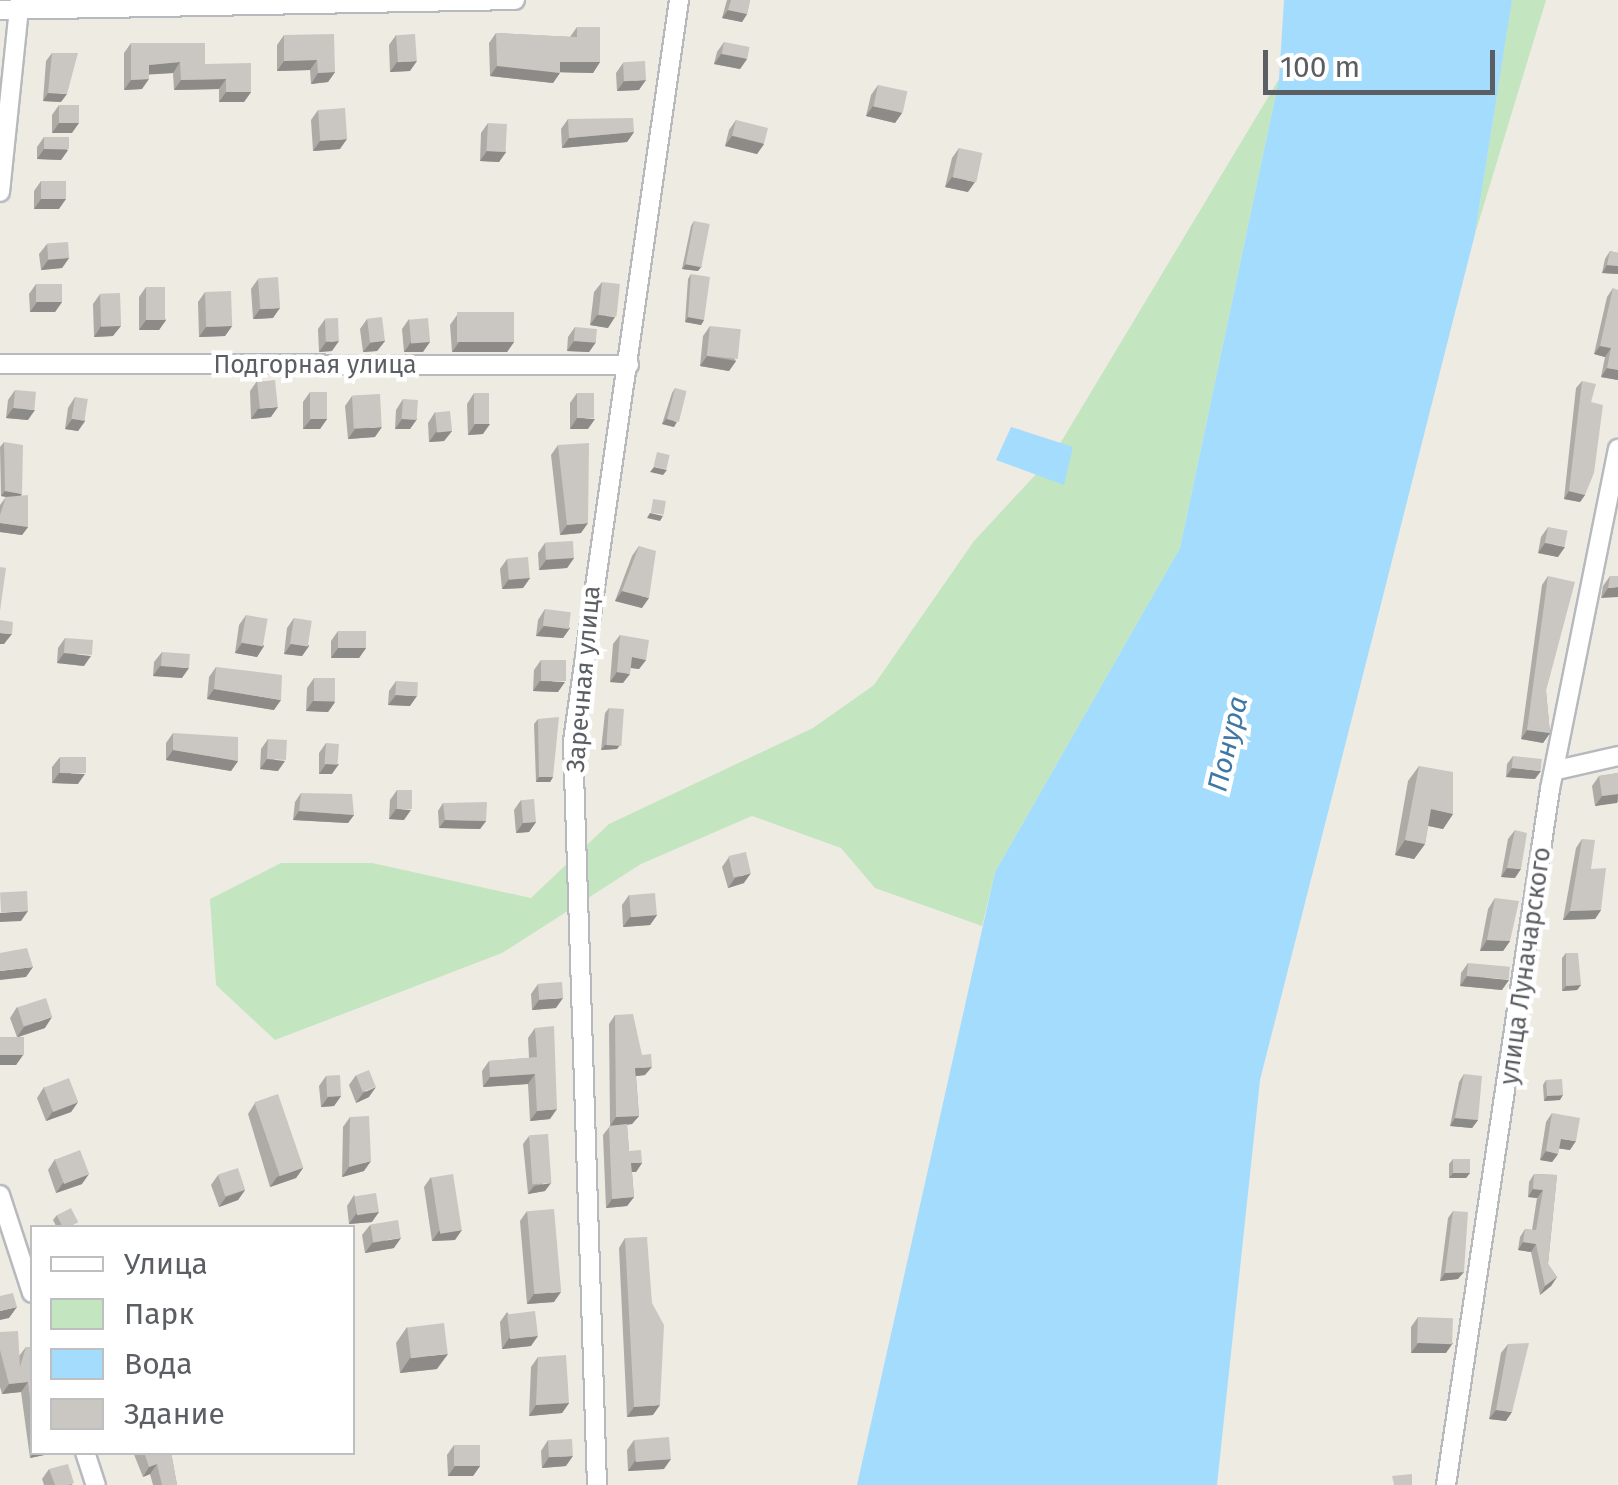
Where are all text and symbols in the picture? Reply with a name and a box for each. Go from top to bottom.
scale bar [1268,30,1500,92]
text: 100 m [1280,49,1360,85]
street label: Подгорная улица [213,350,417,380]
street label: Заречная улица [561,584,607,774]
water label: Понура [1201,693,1255,795]
street label: улица Луначарского [1494,845,1558,1087]
legend [30,1225,355,1455]
text: Улица [124,1246,208,1282]
text: Парк [124,1296,194,1332]
text: Вода [124,1346,193,1382]
text: Здание [124,1396,225,1432]

